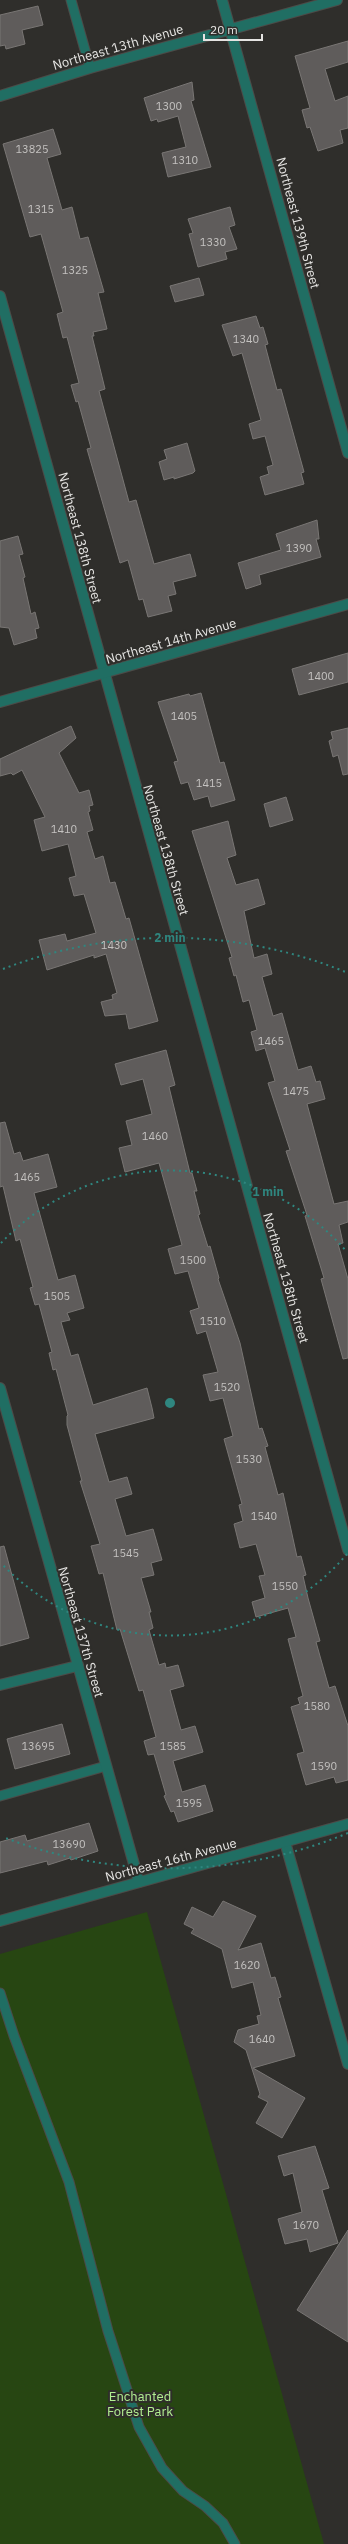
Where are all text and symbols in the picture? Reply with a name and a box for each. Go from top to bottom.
scale bar [204,16,262,42]
street label: Northeast 13th Avenue [51,20,185,74]
text: 20 m [210,22,238,37]
house number: 1300 [156,99,182,113]
house number: 13825 [16,142,49,156]
house number: 1310 [172,153,198,167]
street label: Northeast 139th Street [272,155,324,291]
house number: 1315 [28,202,54,216]
house number: 1330 [200,235,226,249]
house number: 1325 [62,263,88,277]
house number: 1340 [233,332,259,346]
street label: Northeast 138th Street [54,470,106,606]
house number: 1390 [286,541,312,555]
street label: Northeast 14th Avenue [104,614,238,668]
house number: 1400 [308,669,334,683]
house number: 1405 [171,709,197,723]
house number: 1415 [196,776,222,790]
street label: Northeast 138th Street [139,783,193,917]
house number: 1410 [51,822,77,836]
text: 2 min [154,930,186,945]
house number: 1430 [101,938,127,952]
house number: 1465 [258,1034,284,1048]
house number: 1475 [283,1084,309,1098]
house number: 1460 [142,1129,168,1143]
house number: 1465 [14,1170,40,1184]
text: 1 min [252,1184,284,1199]
street label: Northeast 138th Street [259,1211,313,1345]
house number: 1500 [180,1253,206,1267]
house number: 1505 [44,1289,70,1303]
house number: 1510 [200,1314,226,1328]
house number: 1520 [214,1380,240,1394]
centre of rings [163,1396,177,1410]
house number: 1530 [236,1452,262,1466]
house number: 1540 [251,1509,277,1523]
house number: 1545 [113,1546,139,1560]
street label: Northeast 137th Street [54,1565,108,1699]
house number: 1550 [272,1579,298,1593]
house number: 1580 [304,1699,330,1713]
house number: 13695 [22,1739,55,1753]
house number: 1585 [160,1739,186,1753]
house number: 1590 [311,1759,337,1773]
house number: 1595 [176,1796,202,1810]
street label: Northeast 16th Avenue [103,1834,239,1886]
house number: 13690 [53,1837,86,1851]
house number: 1620 [234,1958,260,1972]
house number: 1640 [249,2032,275,2046]
house number: 1670 [293,2218,319,2232]
park label: Enchanted Forest Park [107,2388,173,2420]

